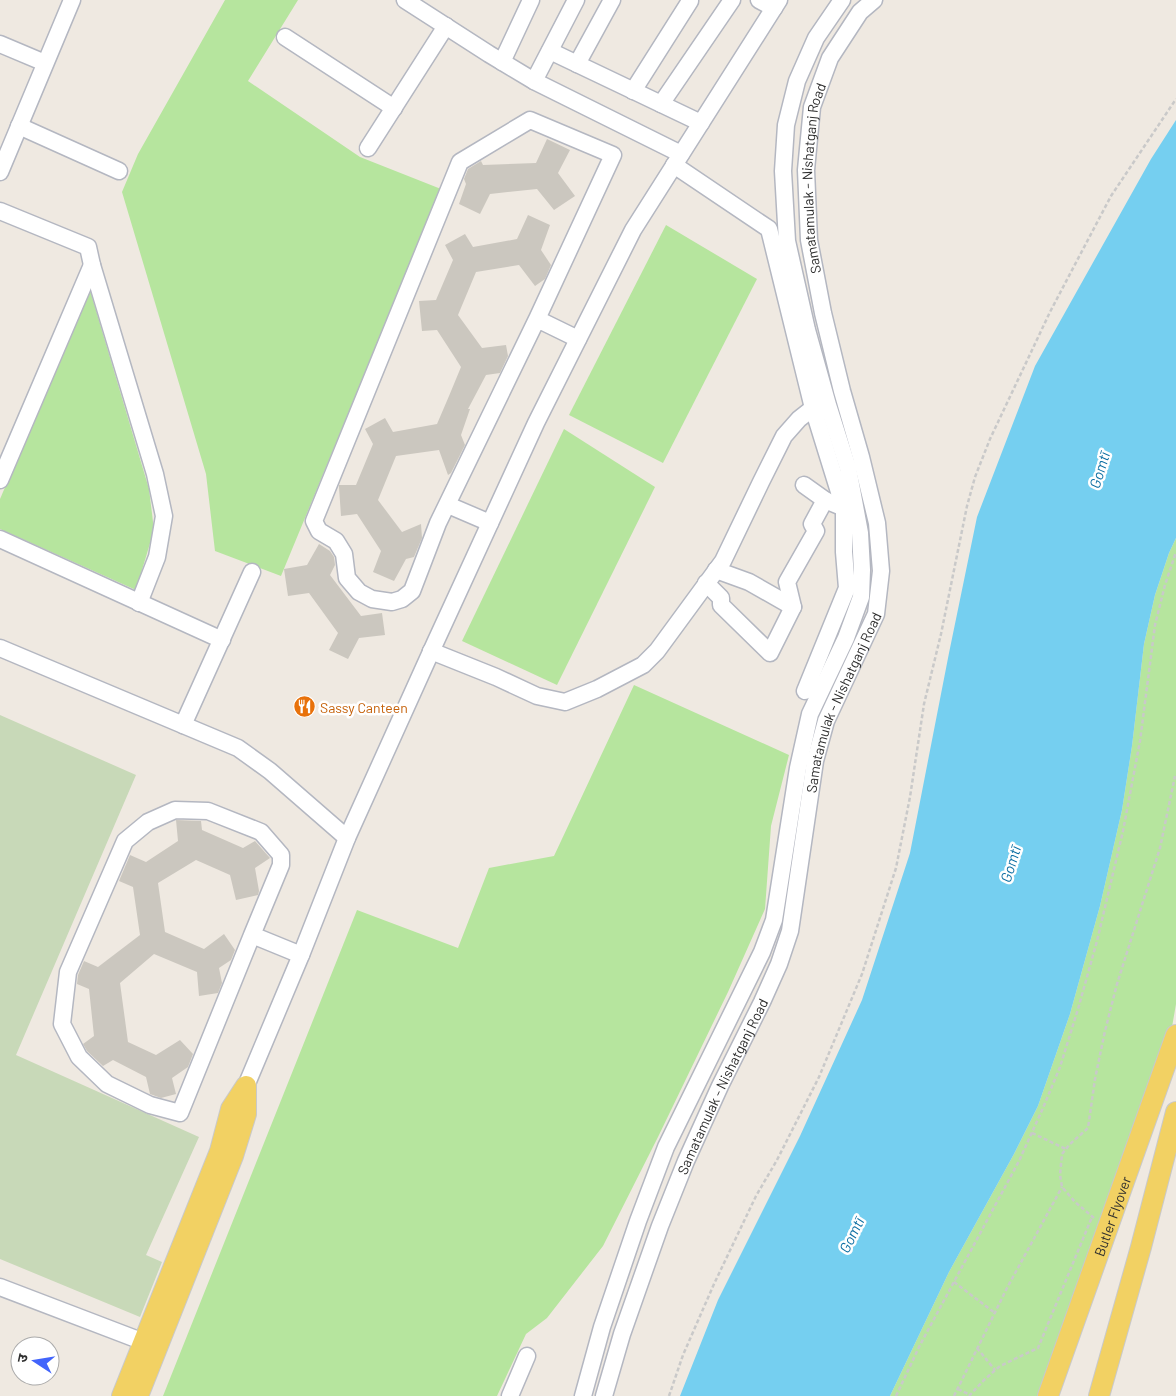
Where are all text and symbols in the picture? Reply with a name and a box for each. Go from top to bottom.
street label: Samatamulak - Nishatganj Road [797,80,829,275]
water label: Gomtī [1085,448,1114,490]
street label: Samatamulak - Nishatganj Road [802,609,884,794]
restaurant icon: Sassy Canteen [292,695,316,719]
place label: Sassy Canteen [320,699,408,716]
water label: Gomtī [996,842,1025,884]
street label: Samatamulak - Nishatganj Road [673,995,771,1177]
street label: Butler Flyover [1090,1174,1134,1258]
water label: Gomtī [835,1213,868,1256]
north arrow [10,1336,60,1386]
text: उ [13,1352,31,1364]

